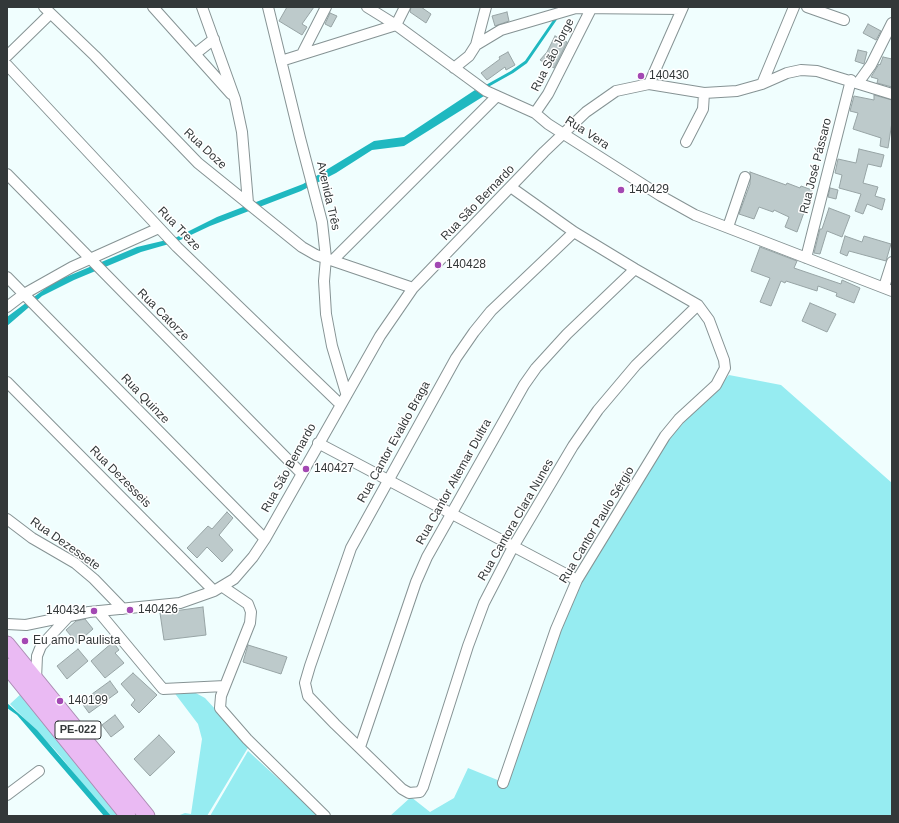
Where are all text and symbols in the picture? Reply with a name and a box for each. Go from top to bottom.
street label: Rua São Jorge [528,16,578,94]
place label: 140430 [649,69,689,83]
marker: 140430 [636,71,646,81]
street label: Rua Vera [562,113,612,153]
street label: Rua José Pássaro [797,117,835,215]
street label: Rua Doze [181,126,229,172]
street label: Avenida Três [313,160,343,232]
street label: Rua São Bernardo [438,162,518,244]
place label: 140429 [629,183,669,197]
marker: 140429 [616,185,626,195]
street label: Rua Treze [155,204,203,254]
place label: 140428 [446,258,486,272]
marker: 140428 [433,260,443,270]
street label: Rua Catorze [134,286,192,344]
street label: Rua Quinze [118,371,172,427]
street label: Rua Cantor Evaldo Braga [355,379,433,505]
street label: Rua Cantor Altemar Dultra [413,417,495,547]
street label: Rua São Bernardo [259,421,319,515]
street label: Rua Dezesseis [86,443,154,511]
street label: Rua Cantora Clara Nunes [475,457,557,583]
place label: 140427 [314,462,354,476]
marker: 140427 [301,464,311,474]
street label: Rua Cantor Paulo Sérgio [556,464,638,586]
street label: Rua Dezessete [27,515,103,573]
place label: 140426 [138,603,178,617]
place label: 140434 [46,604,86,618]
marker: 140426 [125,605,135,615]
marker: 140434 [89,606,99,616]
place label: Eu amo Paulista [33,634,120,648]
marker: Eu amo Paulista [20,636,30,646]
place label: 140199 [68,694,108,708]
marker: 140199 [55,696,65,706]
road number: PE-022 [55,721,101,739]

